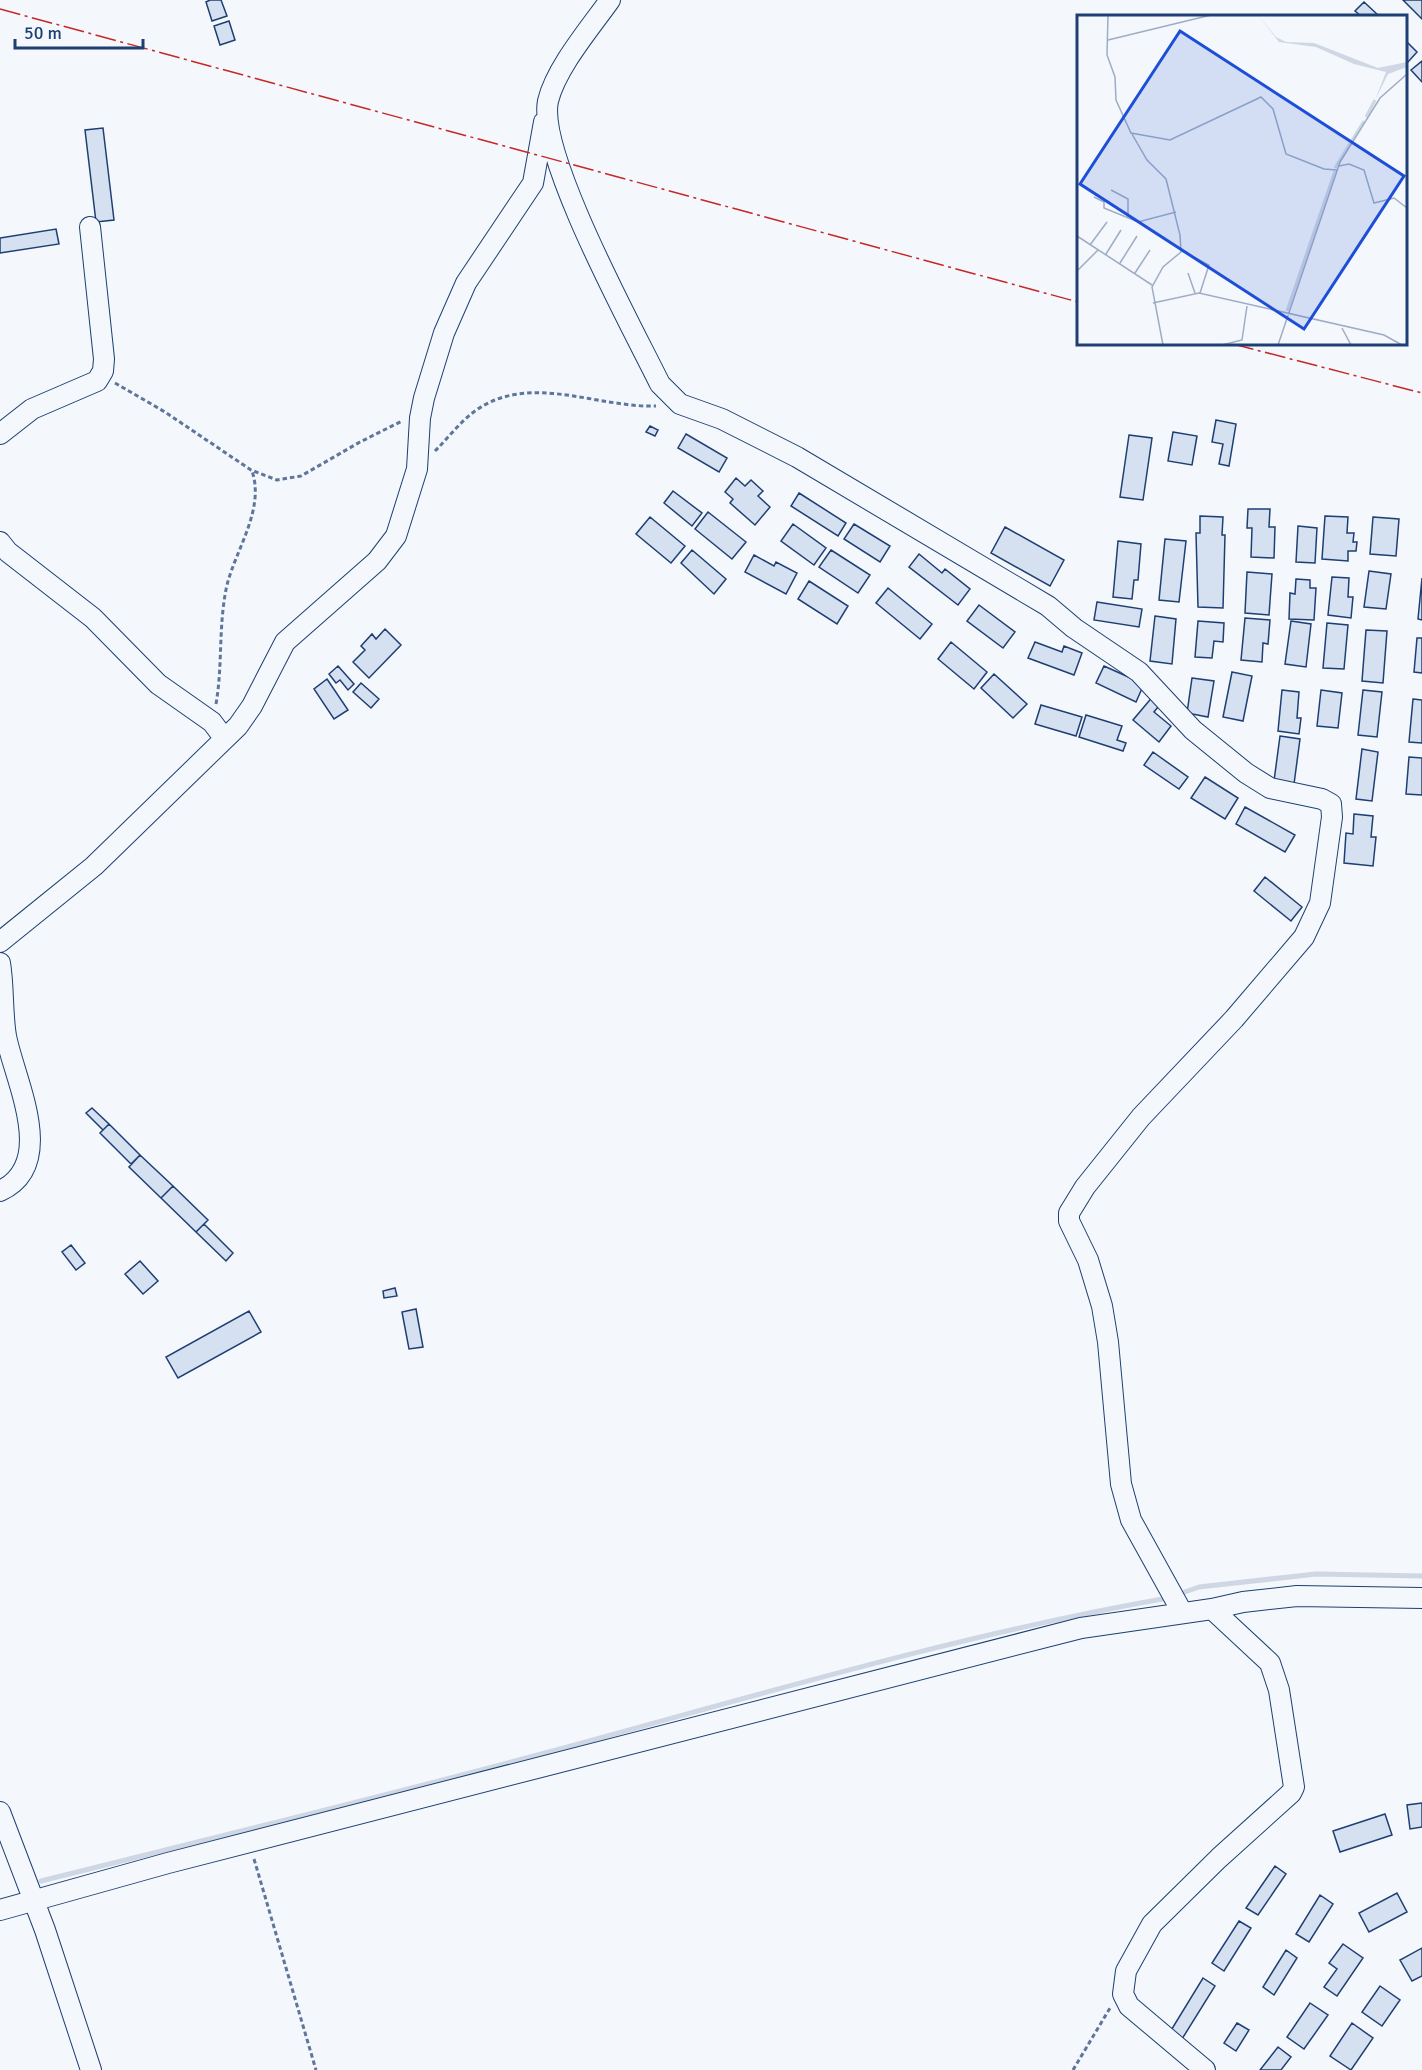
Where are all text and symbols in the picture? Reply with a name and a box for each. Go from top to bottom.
scale bar [15,12,142,50]
inset map [1077,15,1407,345]
text: 50 m [24,22,62,44]

